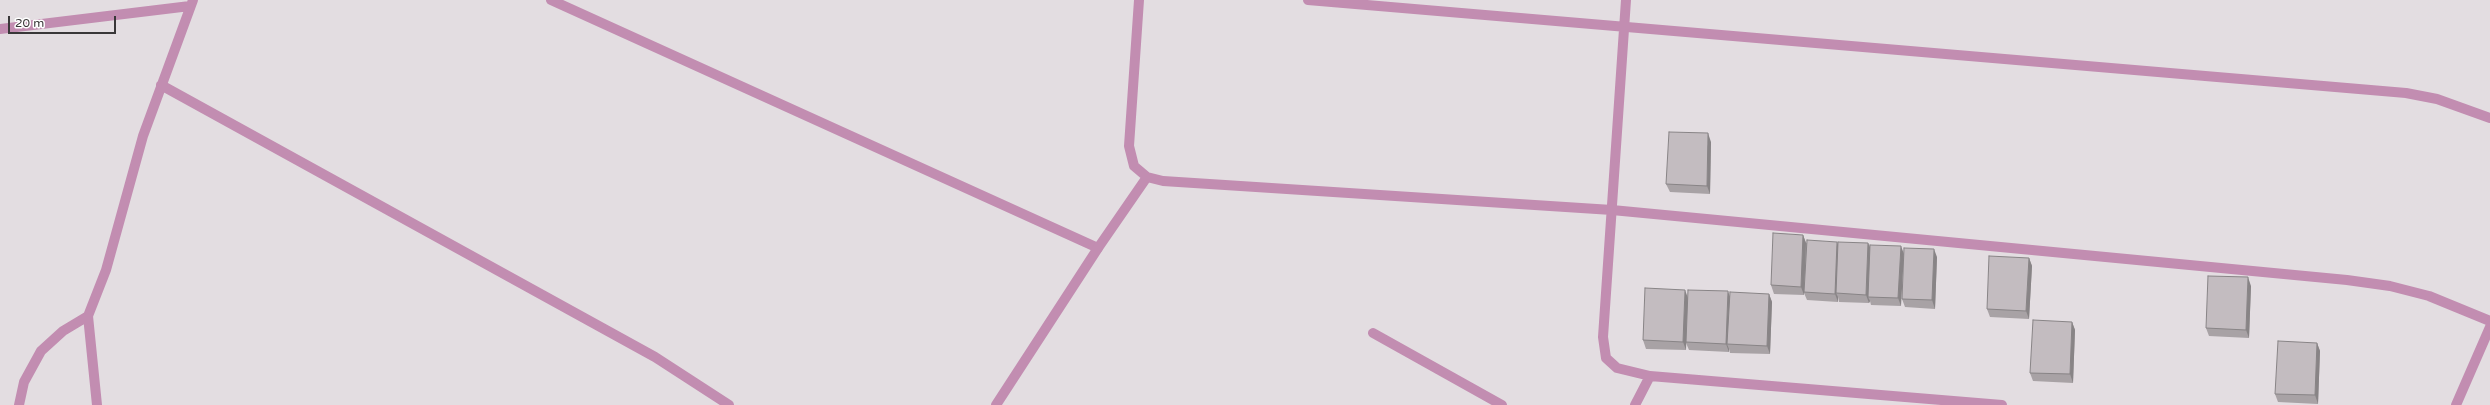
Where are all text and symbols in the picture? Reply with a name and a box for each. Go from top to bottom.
scale bar [10,8,118,34]
text: 20 m [15,16,44,30]

